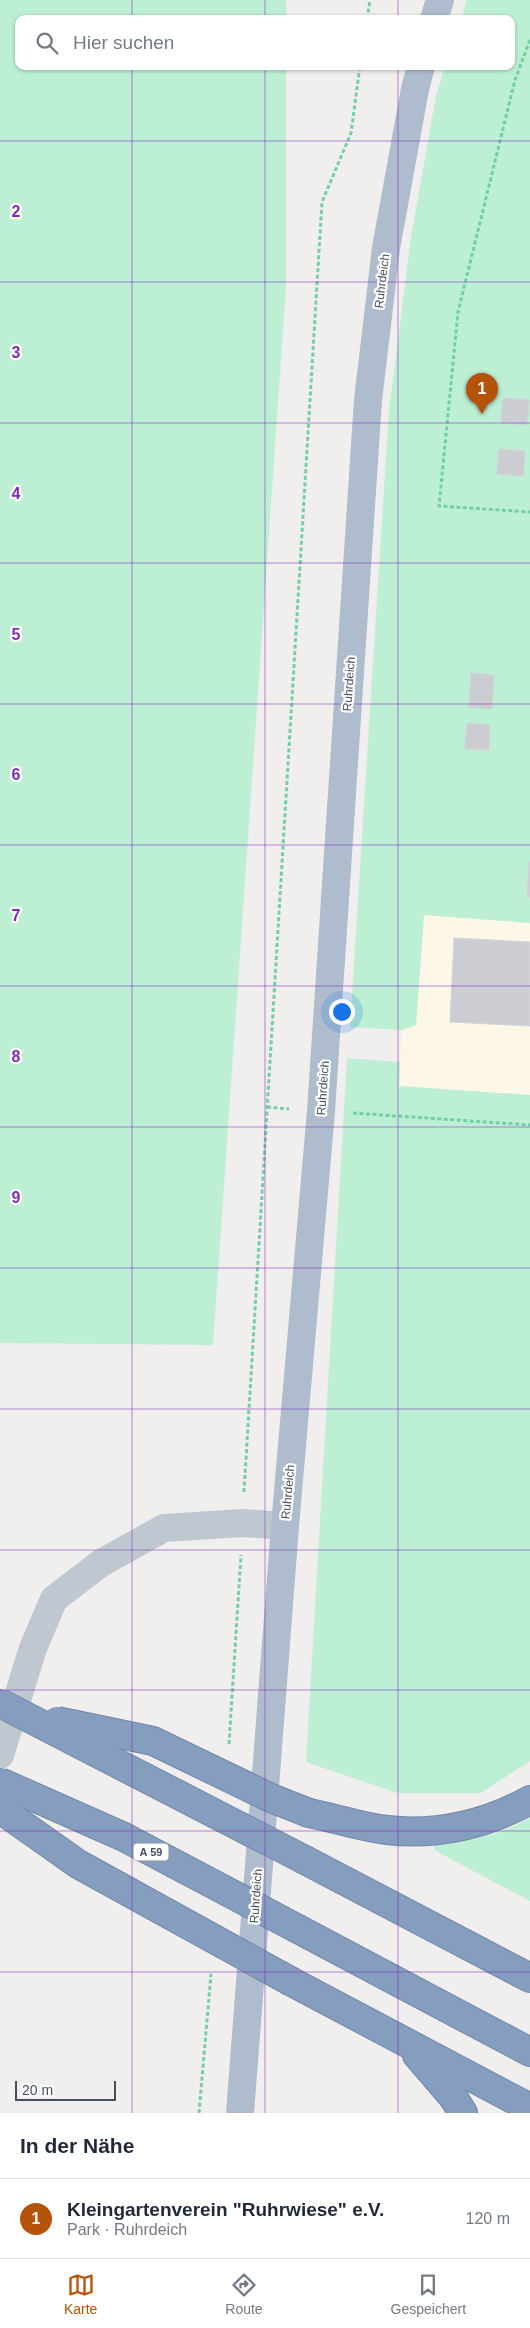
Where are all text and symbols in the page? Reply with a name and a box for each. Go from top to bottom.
search box [15,15,515,70]
icon: search [33,29,61,57]
text: Hier suchen [73,32,174,53]
text: 2 [12,203,21,220]
street label: Ruhrdeich [372,253,392,309]
text: 3 [12,344,21,361]
pin: 1 [466,373,498,414]
text: 4 [12,485,21,502]
text: 5 [12,626,21,643]
street label: Ruhrdeich [340,656,358,712]
text: 6 [12,766,21,783]
text: 7 [12,907,21,924]
your location [329,999,355,1025]
text: 8 [12,1048,21,1065]
street label: Ruhrdeich [314,1060,332,1116]
text: 9 [12,1189,21,1206]
street label: Ruhrdeich [279,1464,297,1520]
road number: A 59 [134,1844,168,1860]
street label: Ruhrdeich [247,1868,265,1924]
scale bar [15,2078,116,2101]
text: 20 m [22,2082,53,2098]
text: In der Nähe [20,2134,134,2157]
text: Kleingartenverein "Ruhrwiese" e.V. [67,2199,384,2220]
text: 1 [32,2210,40,2227]
text: 120 m [466,2210,510,2227]
text: Park · Ruhrdeich [67,2221,187,2238]
tab: Karte [64,2271,97,2317]
tab: Route [225,2271,263,2317]
tab: Gespeichert [391,2271,466,2317]

